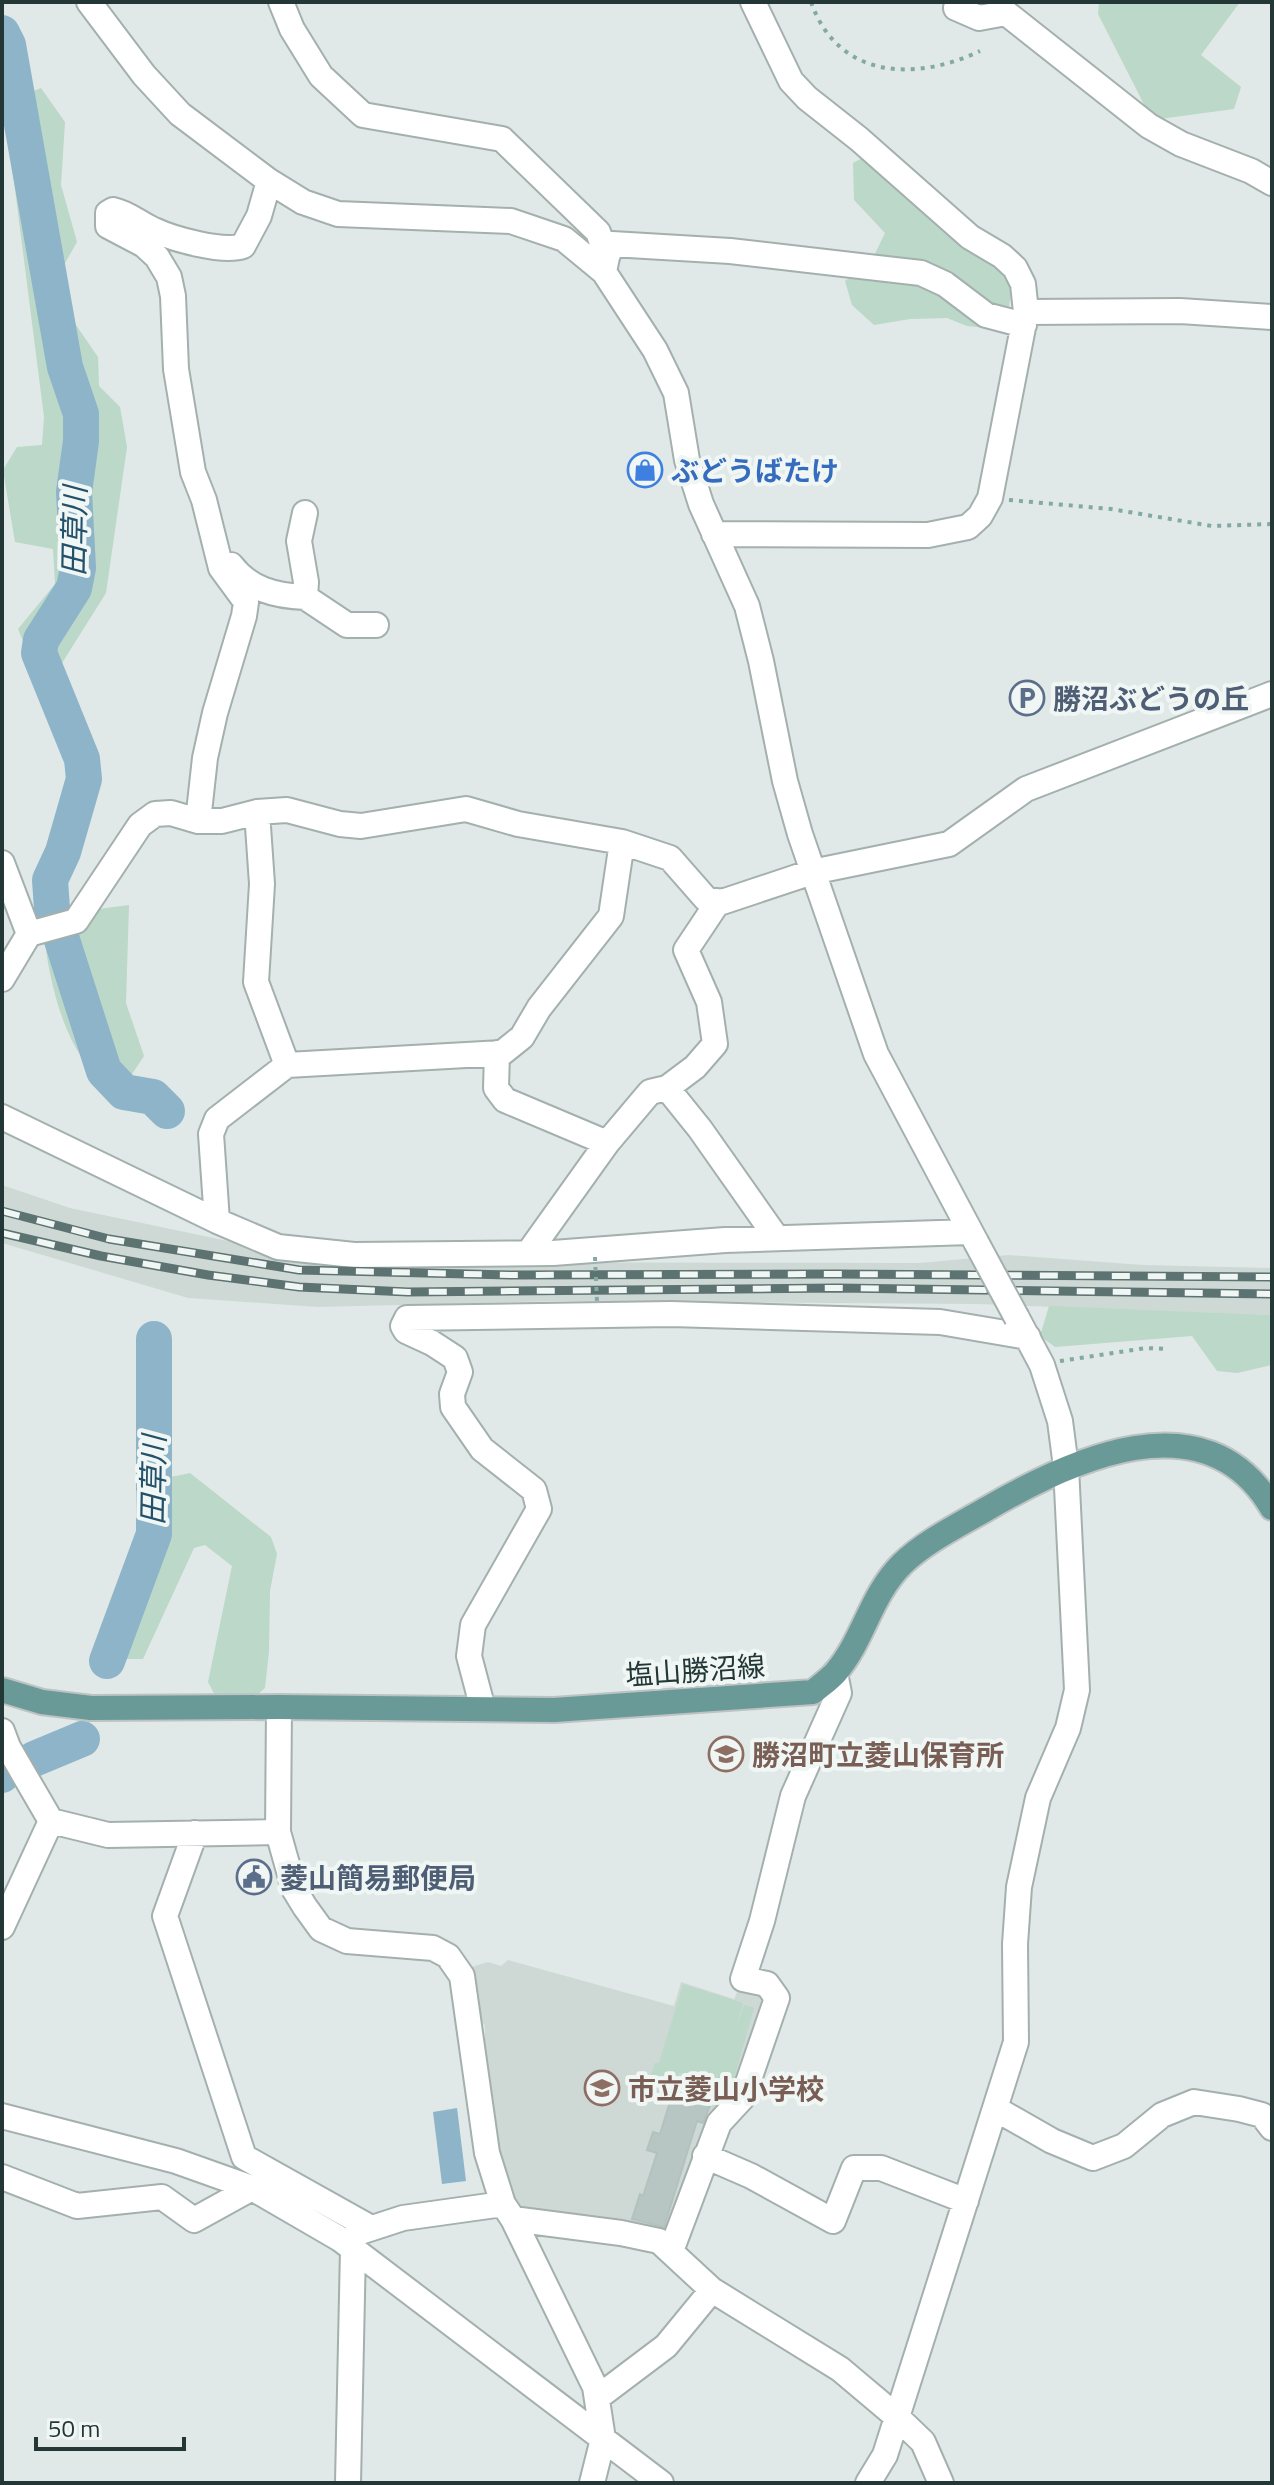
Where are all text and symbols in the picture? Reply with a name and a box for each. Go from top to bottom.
place label: ぶどうばたけ [671,449,839,492]
shop icon: ぶどうばたけ [626,451,664,489]
water label: 田草川 [50,483,98,576]
place label: 勝沼ぶどうの丘 [1053,677,1249,720]
parking icon: 勝沼ぶどうの丘 [1008,679,1046,717]
water label: 田草川 [129,1432,177,1525]
street label: 塩山勝沼線 [624,1644,766,1696]
place label: 勝沼町立菱山保育所 [752,1733,1004,1776]
school or university icon: 勝沼町立菱山保育所 [707,1735,745,1773]
place label: 菱山簡易郵便局 [280,1856,476,1899]
public building icon: 菱山簡易郵便局 [235,1858,273,1896]
place label: 市立菱山小学校 [628,2067,824,2110]
school or university icon: 市立菱山小学校 [583,2069,621,2107]
scale bar [36,2401,184,2451]
text: 50 m [48,2410,100,2446]

